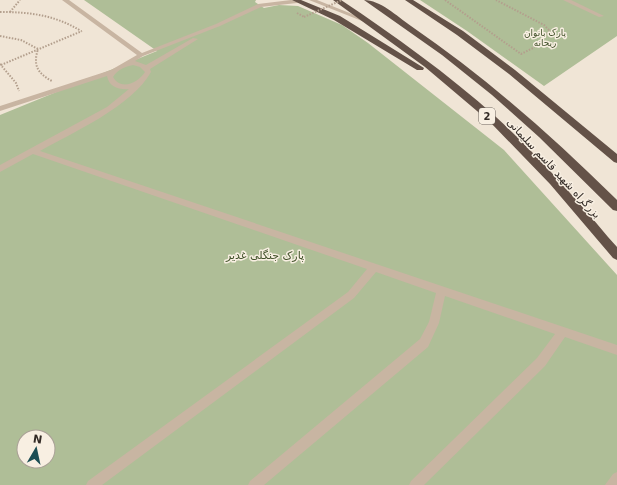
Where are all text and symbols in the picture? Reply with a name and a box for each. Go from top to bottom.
park label: پارک بانوان ریحانه [524,28,567,48]
road number: 2 [479,108,495,124]
street label: بزرگراه شهید قاسم سلیمانی [504,116,603,221]
park label: پارک جنگلی غدیر [225,249,304,262]
north arrow [16,429,56,469]
text: N [32,432,43,447]

